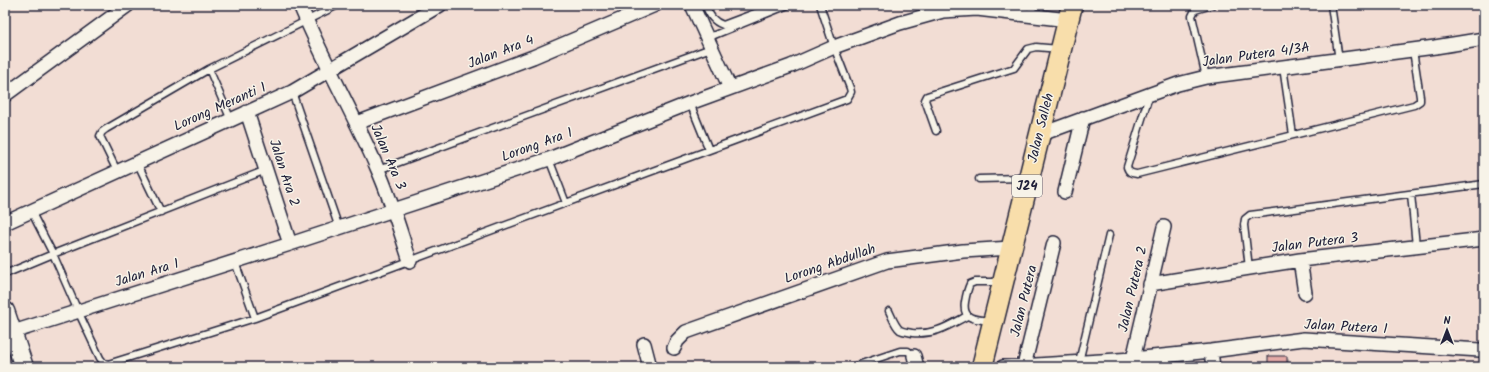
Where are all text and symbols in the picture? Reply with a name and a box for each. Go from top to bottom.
street label: Jalan Ara 4 [465,29,538,75]
street label: Jalan Putera 4/3A [1201,37,1311,73]
street label: Lorong Meranti 1 [170,77,270,137]
street label: Jalan Salleh [1022,91,1060,165]
street label: Jalan Ara 3 [364,121,412,193]
street label: Lorong Ara 1 [498,122,576,168]
street label: Jalan Ara 2 [263,136,305,210]
road number: J24 [1012,175,1042,197]
street label: Jalan Putera 3 [1270,227,1360,259]
street label: Lorong Abdullah [781,238,879,290]
street label: Jalan Putera 2 [1112,244,1154,334]
street label: Jalan Ara 1 [112,253,182,293]
street label: Jalan Putera [1004,263,1044,339]
north arrow [1427,310,1467,350]
text: N [1444,312,1451,330]
street label: Jalan Putera 1 [1304,314,1388,340]

